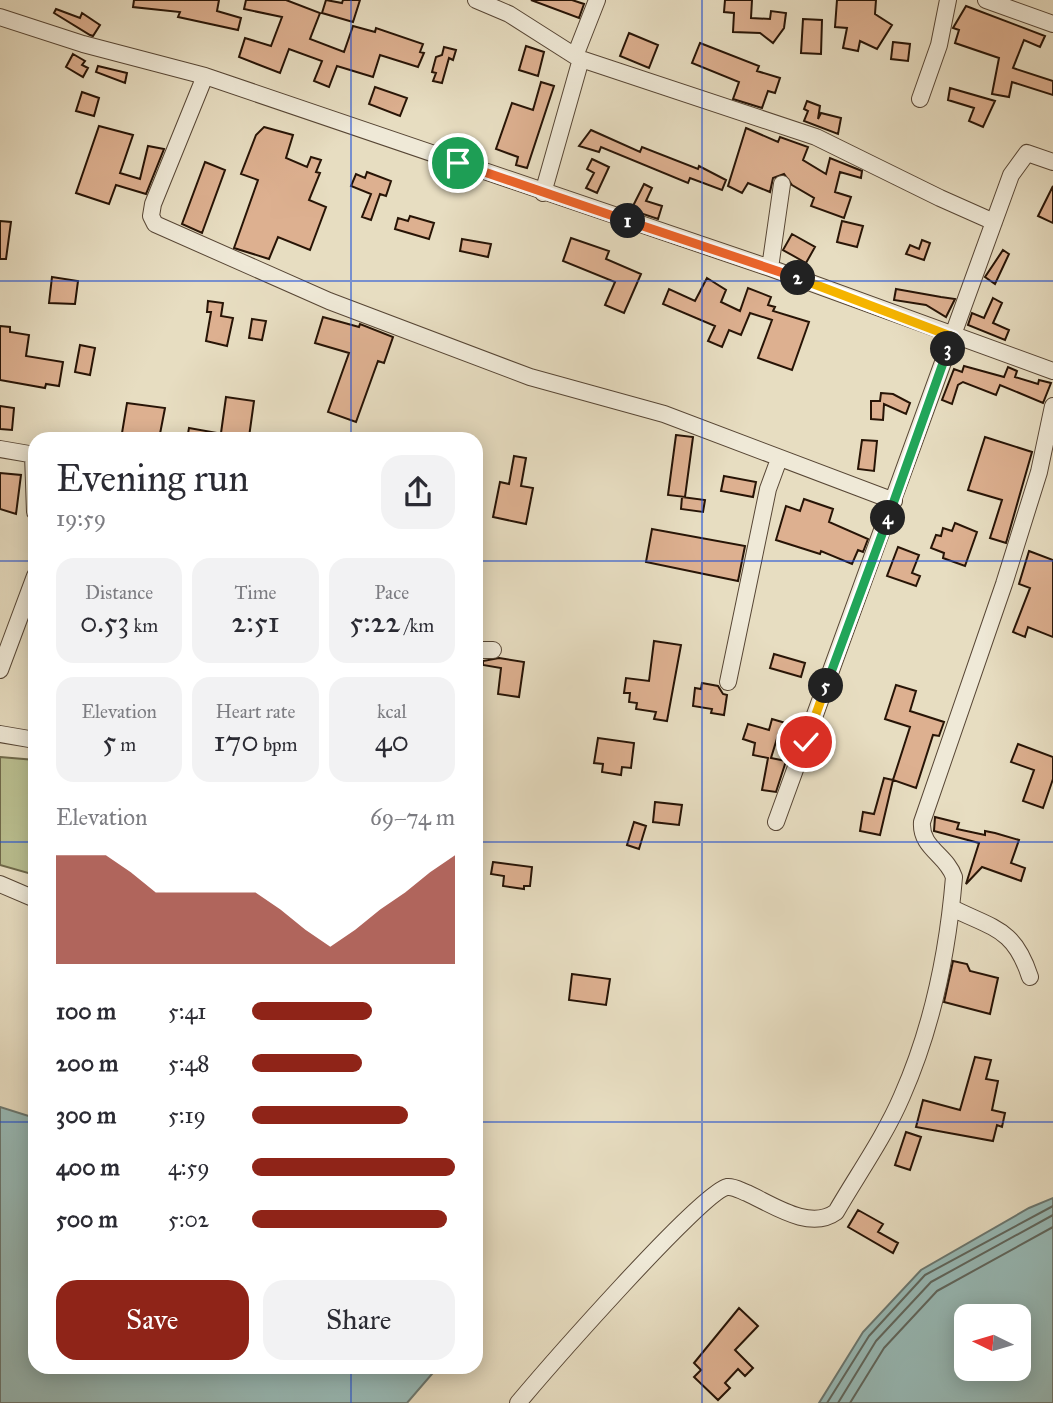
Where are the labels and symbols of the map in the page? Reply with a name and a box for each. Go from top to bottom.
pin [428,133,488,193]
pin: 1 [610,204,646,238]
pin: 2 [780,260,816,296]
pin: 3 [930,332,965,366]
pin: 4 [870,500,906,536]
pin: 5 [808,668,844,704]
pin [776,712,836,772]
north arrow [954,1304,1031,1381]

